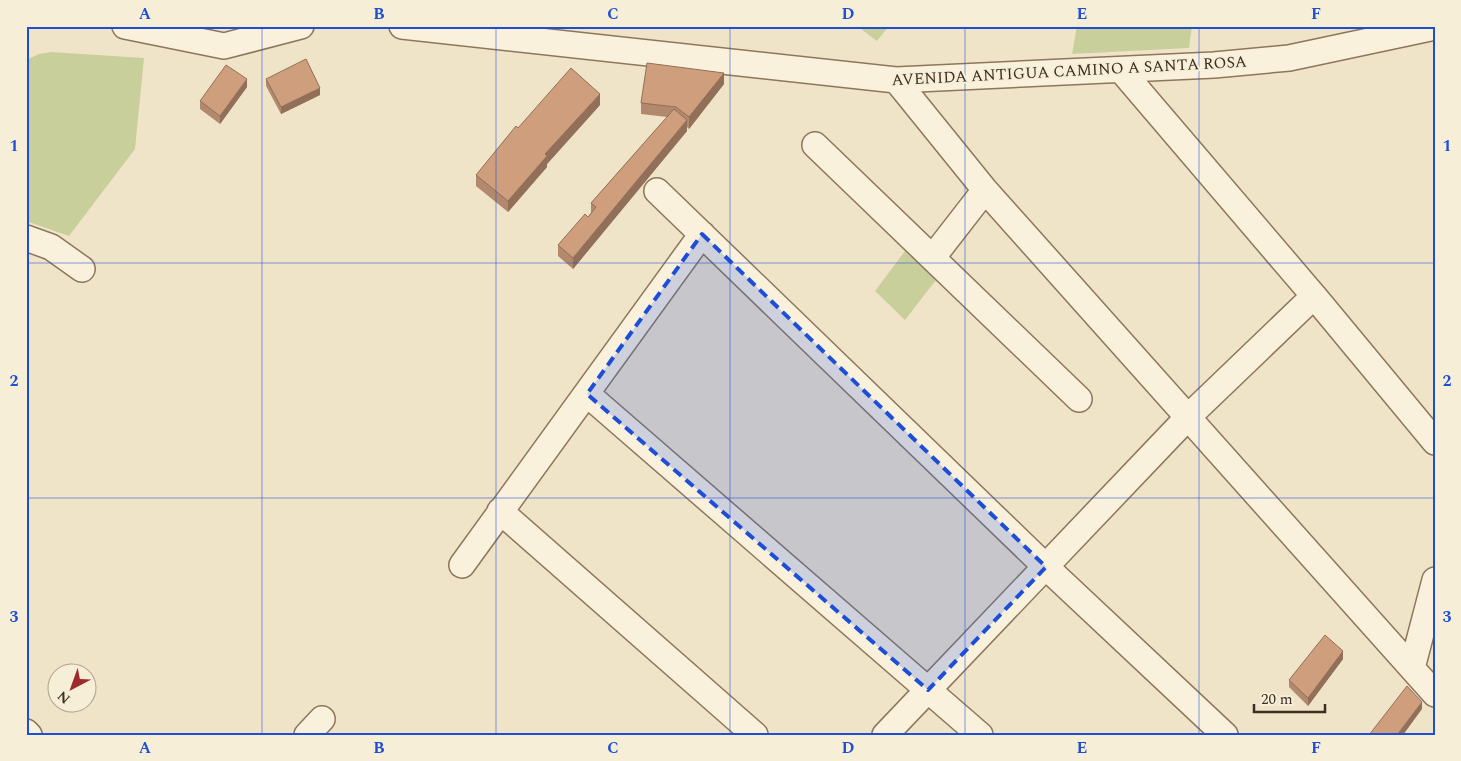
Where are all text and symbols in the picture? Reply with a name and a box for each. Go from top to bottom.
text: A [139,2,152,26]
text: B [373,2,385,26]
text: C [607,2,619,26]
text: D [842,2,855,26]
text: E [1077,2,1087,26]
text: F [1311,2,1321,26]
street label: AVENIDA ANTIGUA CAMINO A SANTA ROSA [891,50,1247,92]
text: 1 [10,134,18,158]
text: 1 [1443,134,1451,158]
text: 2 [10,369,19,393]
text: 2 [1443,369,1452,393]
text: 3 [10,605,19,629]
text: 3 [1443,605,1452,629]
north arrow [48,664,98,714]
scale bar [1254,681,1325,713]
text: N [53,686,75,709]
text: 20 m [1261,688,1293,711]
text: A [139,736,152,760]
text: B [373,736,385,760]
text: C [607,736,619,760]
text: D [842,736,855,760]
text: E [1077,736,1087,760]
text: F [1311,736,1321,760]

